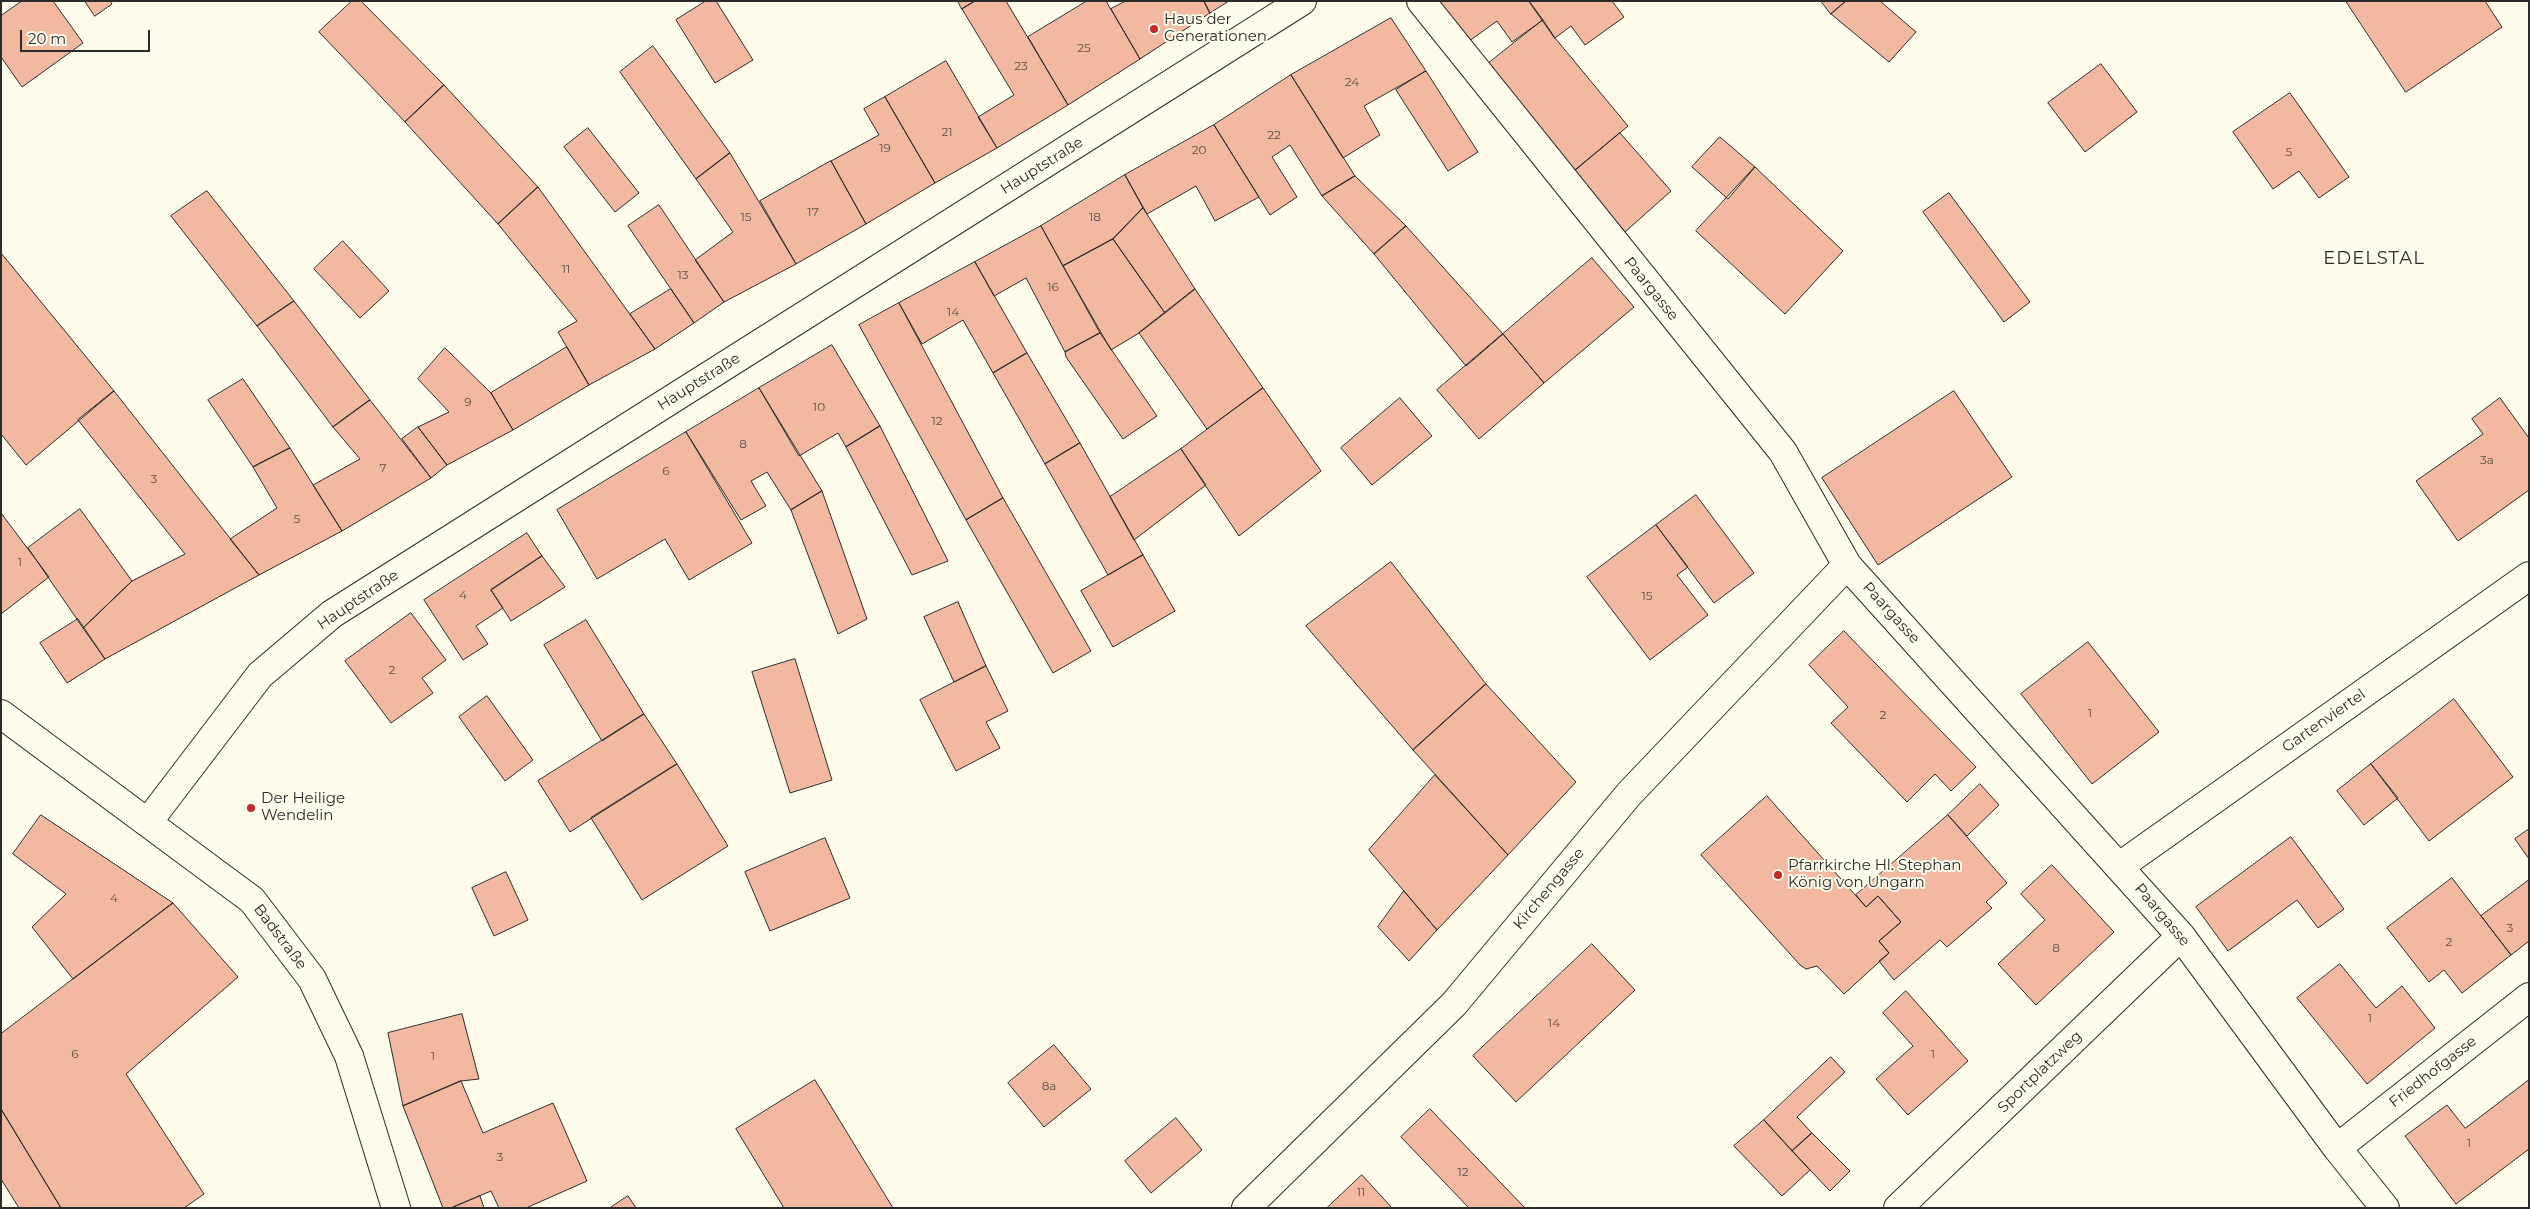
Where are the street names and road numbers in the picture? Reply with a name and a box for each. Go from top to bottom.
street label: Hauptstraße [997,133,1087,199]
street label: Paargasse [1620,253,1682,325]
street label: Hauptstraße [654,349,744,415]
street label: Hauptstraße [314,566,402,634]
street label: Paargasse [1859,578,1923,648]
street label: Gartenviertel [2279,686,2369,756]
street label: Kirchengasse [1510,845,1588,933]
street label: Paargasse [2130,880,2194,950]
street label: Badstraße [250,901,310,973]
street label: Sportplatzweg [1994,1027,2086,1117]
street label: Friedhofgasse [2386,1032,2480,1112]

